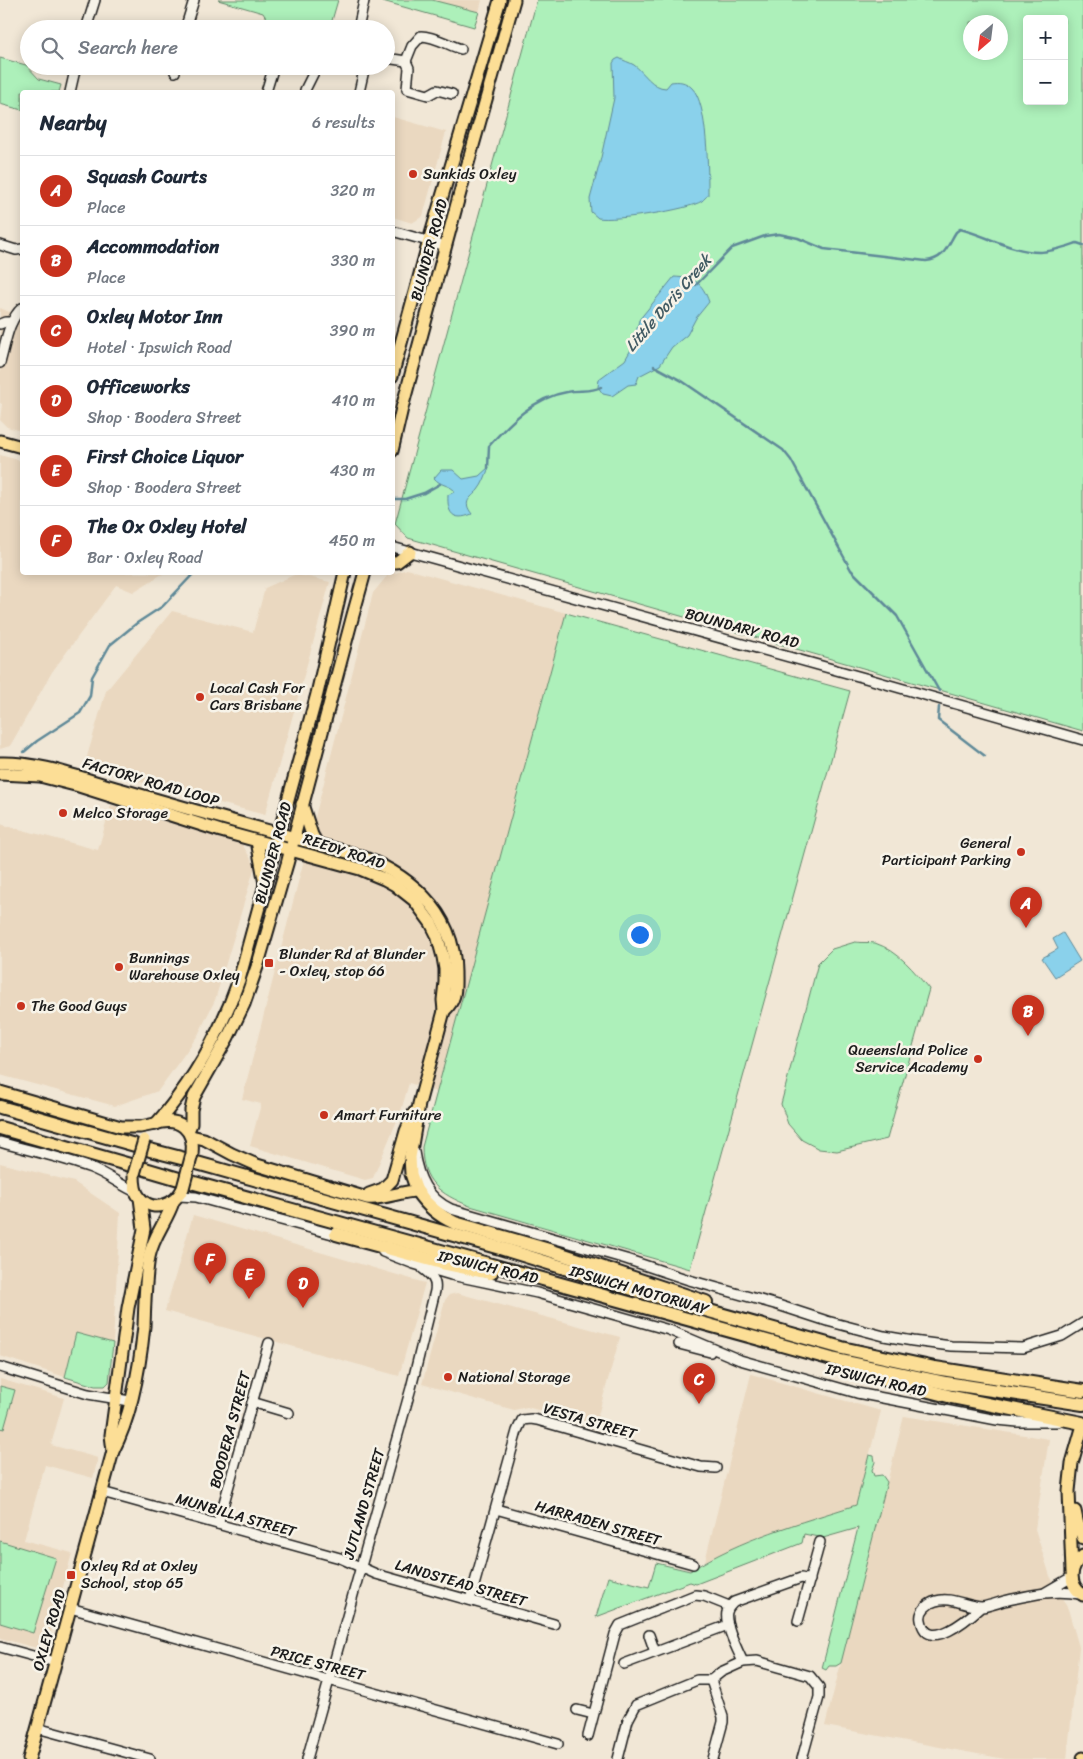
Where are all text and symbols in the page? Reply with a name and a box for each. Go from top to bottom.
north arrow [963,15,1008,60]
map controls [1023,15,1068,105]
button: + [1023,15,1068,60]
search box [20,20,395,75]
text: Search here [78,31,178,64]
icon: search [38,34,66,62]
button: − [1023,60,1068,105]
text: Nearby [40,104,106,142]
text: 6 results [312,108,375,137]
text: Squash Courts [87,160,207,193]
place label: Sunkids Oxley [423,161,517,187]
marker: Sunkids Oxley [407,168,419,180]
text: A [51,176,61,205]
text: 320 m [330,176,375,205]
text: Place [87,193,126,222]
street label: BLUNDER ROAD [403,196,455,304]
text: Accommodation [87,230,219,263]
text: B [51,246,61,275]
text: 330 m [331,246,375,275]
water label: Little Doris Creek [617,246,721,358]
text: Place [87,263,126,292]
text: Oxley Motor Inn [87,300,223,333]
text: C [51,316,61,345]
text: 390 m [330,316,375,345]
text: Hotel · Ipswich Road [87,333,231,362]
text: Officeworks [87,370,190,403]
text: D [51,386,61,415]
text: 410 m [332,386,375,415]
text: Shop · Boodera Street [87,403,242,432]
text: First Choice Liquor [87,440,243,473]
text: E [52,456,60,485]
text: 430 m [330,456,375,485]
text: Shop · Boodera Street [87,473,242,502]
text: The Ox Oxley Hotel [87,510,247,543]
text: F [52,526,60,555]
text: 450 m [329,526,375,555]
text: Bar · Oxley Road [87,543,202,572]
street label: BOUNDARY ROAD [682,600,802,656]
place label: Local Cash For Cars Brisbane [210,675,305,718]
marker: Local Cash For Cars Brisbane [194,691,206,703]
street label: FACTORY ROAD LOOP [80,750,223,814]
street label: BLUNDER ROAD [247,799,299,907]
place label: Melco Storage [73,800,168,826]
marker: Melco Storage [57,807,69,819]
street label: REEDY ROAD [300,826,388,876]
place label: General Participant Parking [882,830,1012,873]
marker: General Participant Parking [1015,846,1027,858]
pin: A [1010,887,1042,928]
your location [627,922,653,948]
place label: Blunder Rd at Blunder - Oxley, stop 66 [279,941,426,984]
place label: Bunnings Warehouse Oxley [129,945,240,988]
marker: Blunder Rd at Blunder - Oxley, stop 66 [263,957,275,969]
marker: Bunnings Warehouse Oxley [113,961,125,973]
place label: The Good Guys [31,993,127,1019]
pin: B [1012,995,1044,1036]
marker: The Good Guys [15,1000,27,1012]
place label: Queensland Police Service Academy [848,1037,968,1080]
marker: Queensland Police Service Academy [972,1053,984,1065]
place label: Amart Furniture [333,1102,442,1128]
marker: Amart Furniture [318,1109,330,1121]
pin: F [194,1243,226,1284]
street label: IPSWICH ROAD [434,1243,541,1291]
street label: IPSWICH MOTORWAY [565,1257,713,1323]
pin: E [233,1258,265,1299]
pin: D [287,1267,319,1308]
street label: IPSWICH ROAD [822,1356,929,1404]
pin: C [683,1363,715,1404]
place label: National Storage [458,1364,571,1390]
street label: BOODERA STREET [202,1367,259,1491]
marker: National Storage [442,1371,454,1383]
street label: VESTA STREET [540,1395,641,1447]
street label: JUTLAND STREET [335,1444,393,1564]
street label: MUNBILLA STREET [173,1485,301,1545]
street label: HARRADEN STREET [532,1493,665,1554]
street label: LANDSTEAD STREET [392,1552,532,1615]
place label: Oxley Rd at Oxley School, stop 65 [81,1553,198,1596]
marker: Oxley Rd at Oxley School, stop 65 [65,1569,77,1581]
street label: OXLEY ROAD [25,1586,73,1674]
street label: PRICE STREET [268,1638,370,1688]

